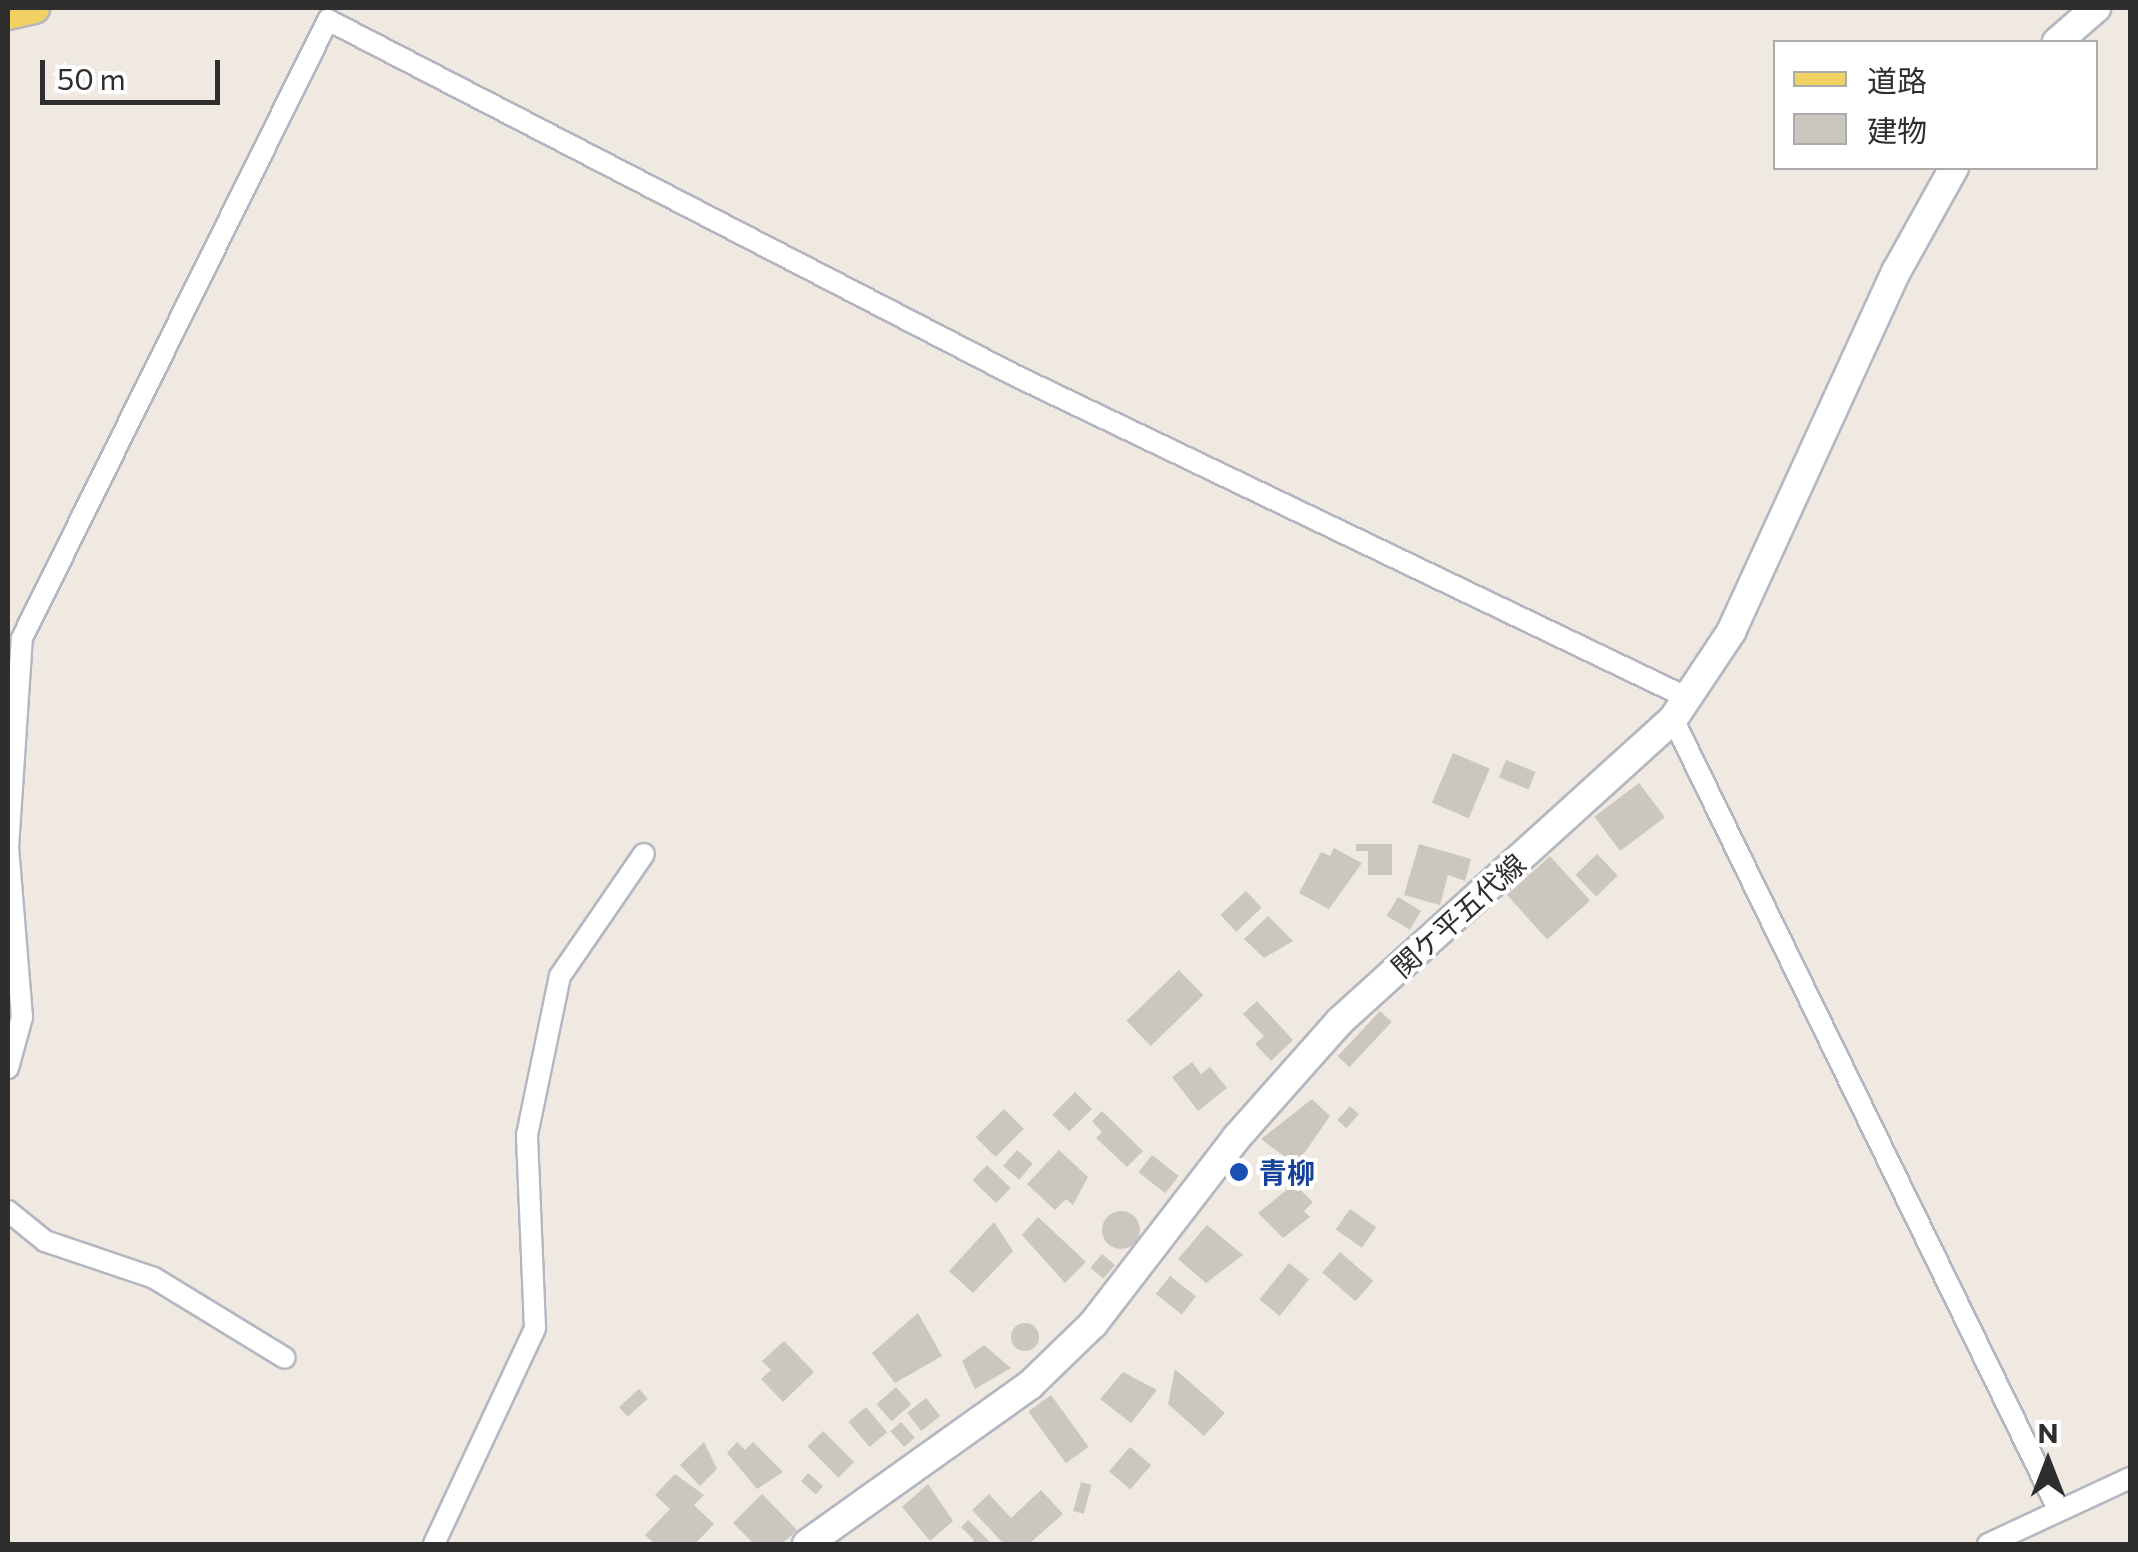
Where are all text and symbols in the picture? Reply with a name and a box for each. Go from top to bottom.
scale bar [45,40,225,102]
legend [1773,40,2098,170]
text: 50 m [57,59,126,96]
text: 道路 [1867,61,1927,98]
text: 建物 [1867,111,1927,148]
street label: 関ケ平五代線 [1384,846,1532,984]
place label: 青柳 [1259,1155,1315,1189]
marker: 青柳 [1228,1161,1250,1183]
north arrow [1998,1412,2098,1512]
text: N [2038,1415,2059,1449]

